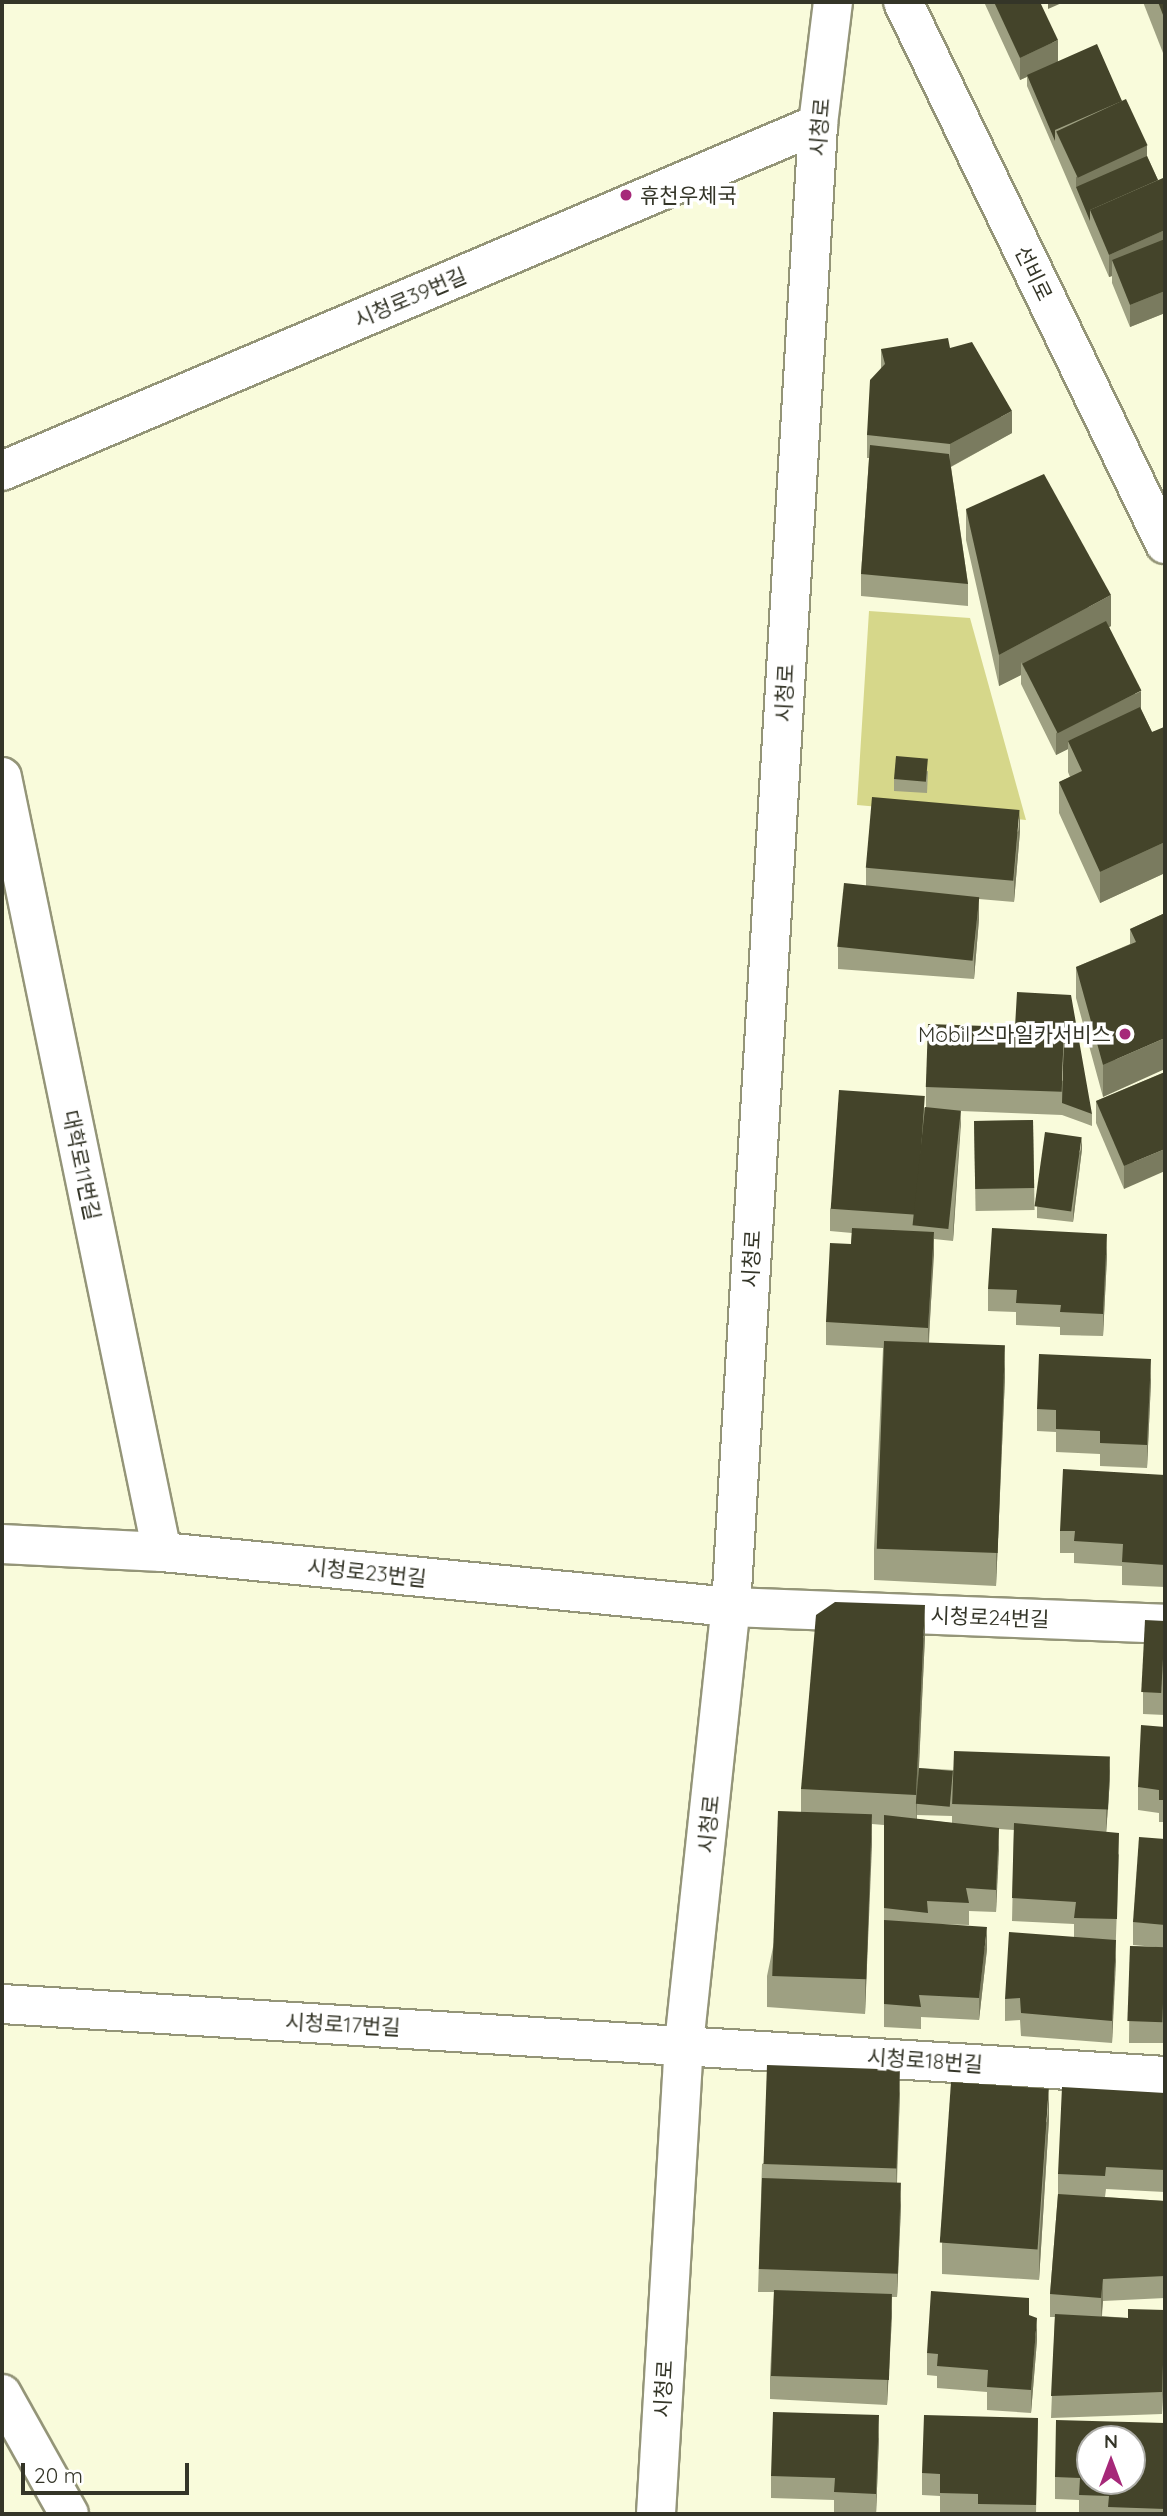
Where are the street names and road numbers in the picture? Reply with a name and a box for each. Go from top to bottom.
street label: 시청로 [804,97,834,157]
street label: 선비로 [1010,241,1058,305]
street label: 시청로39번길 [350,262,470,332]
street label: 시청로 [770,663,798,723]
street label: 대학로11번길 [58,1108,106,1222]
street label: 시청로 [737,1229,765,1289]
street label: 시청로23번길 [306,1553,428,1591]
street label: 시청로24번길 [930,1602,1050,1632]
street label: 시청로 [692,1794,724,1854]
street label: 시청로17번길 [285,2008,401,2040]
street label: 시청로18번길 [866,2043,984,2077]
street label: 시청로 [649,2359,677,2419]

